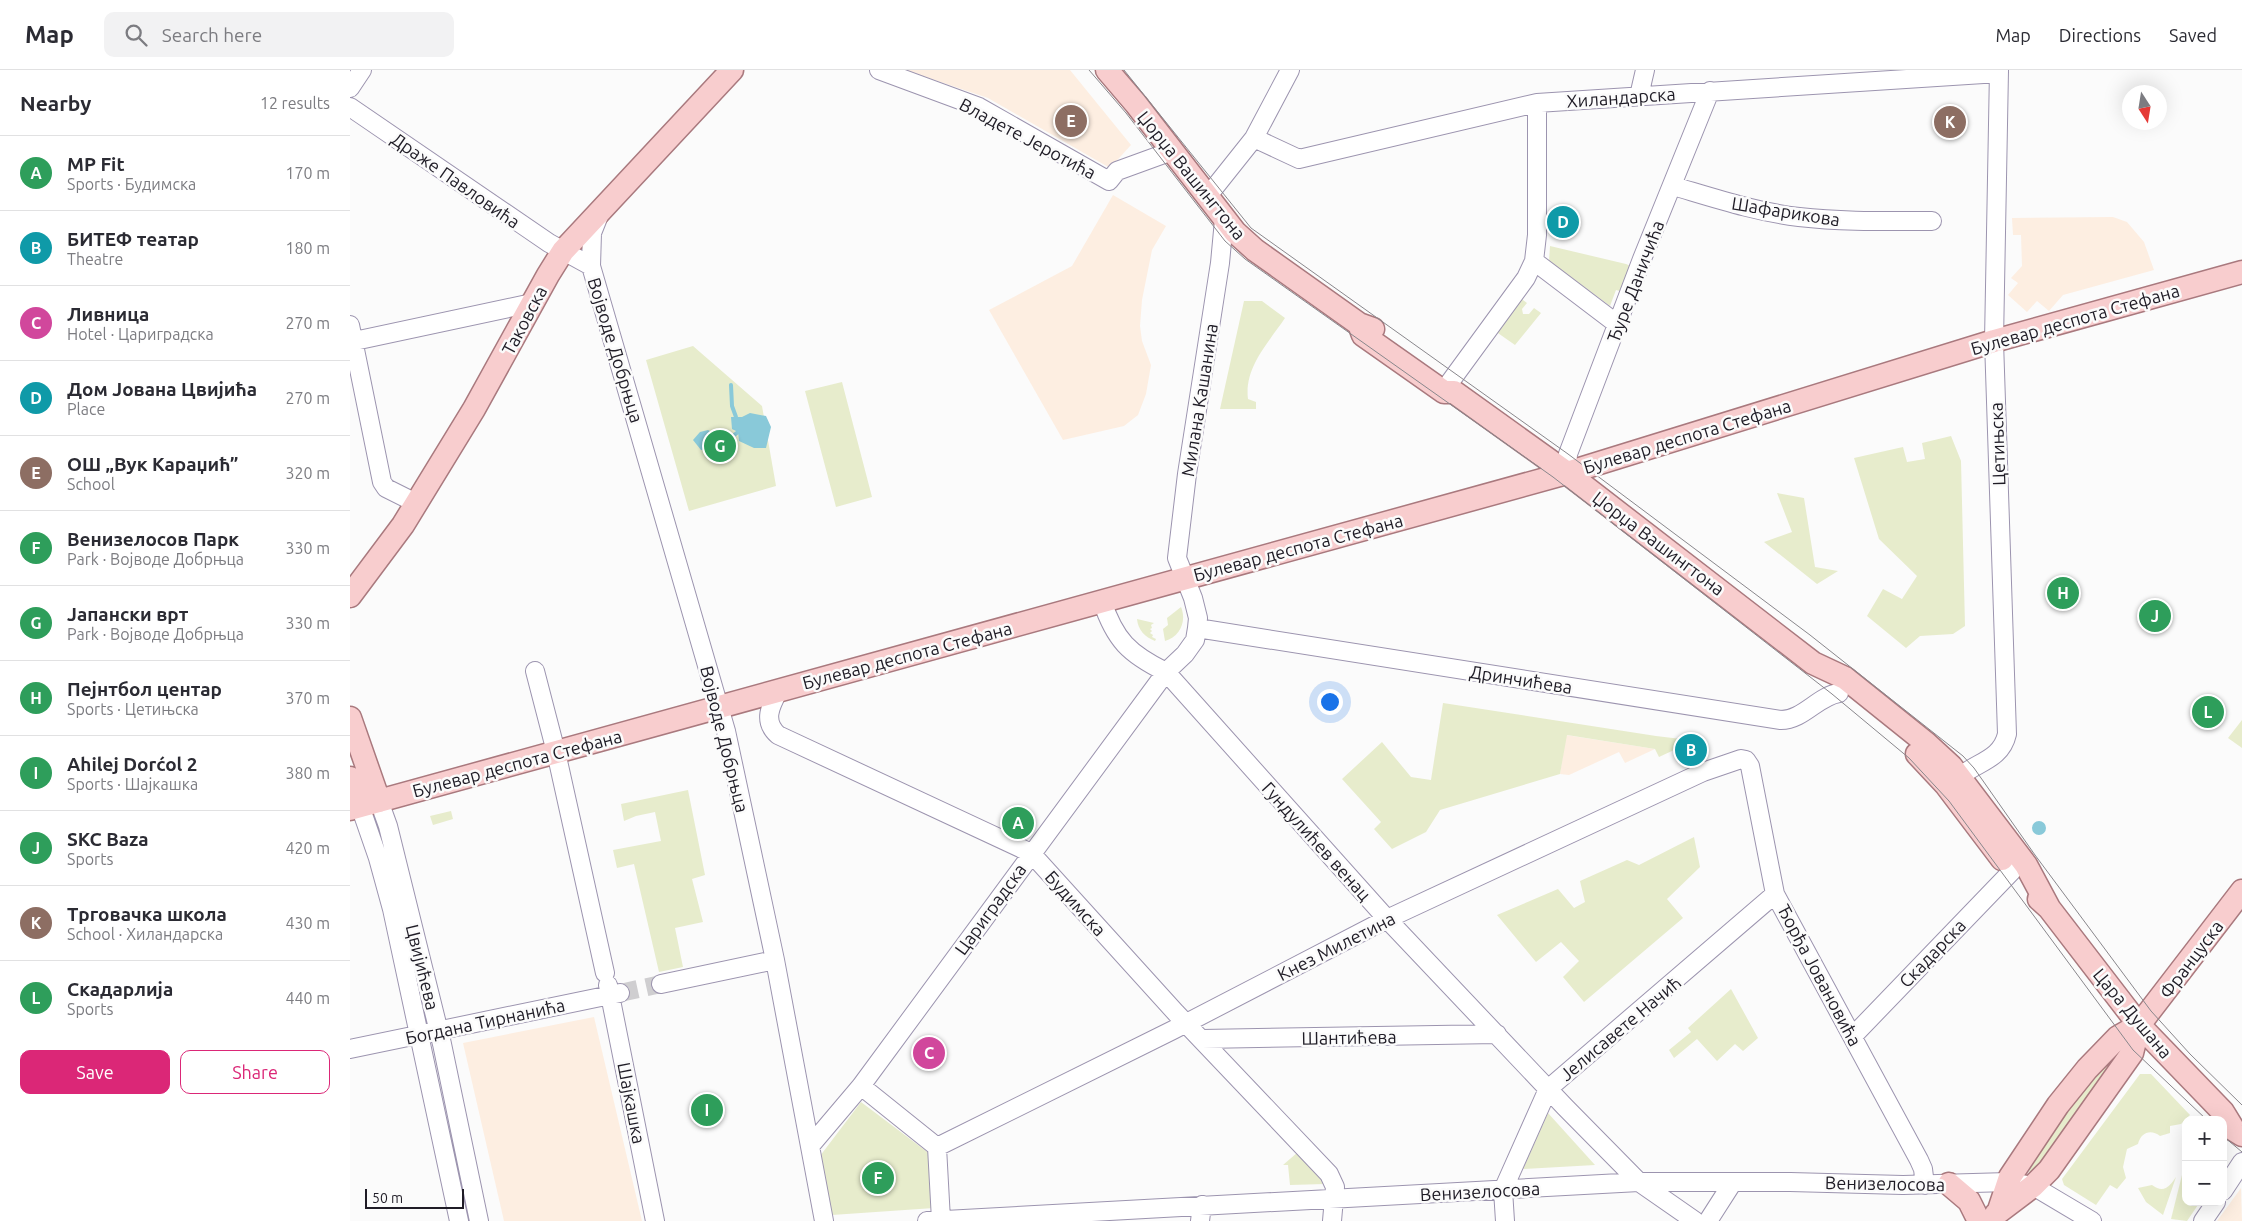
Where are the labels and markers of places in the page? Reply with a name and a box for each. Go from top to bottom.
pin: E [1055,102,1087,140]
pin: K [1934,103,1966,141]
pin: D [1547,203,1579,241]
pin: G [704,427,736,465]
pin: H [2047,574,2079,612]
pin: J [2139,597,2171,635]
pin: L [2192,693,2224,731]
pin: B [1675,731,1707,769]
pin: A [1002,804,1034,842]
pin: C [913,1034,945,1072]
pin: I [691,1091,723,1129]
pin: F [862,1159,894,1197]

